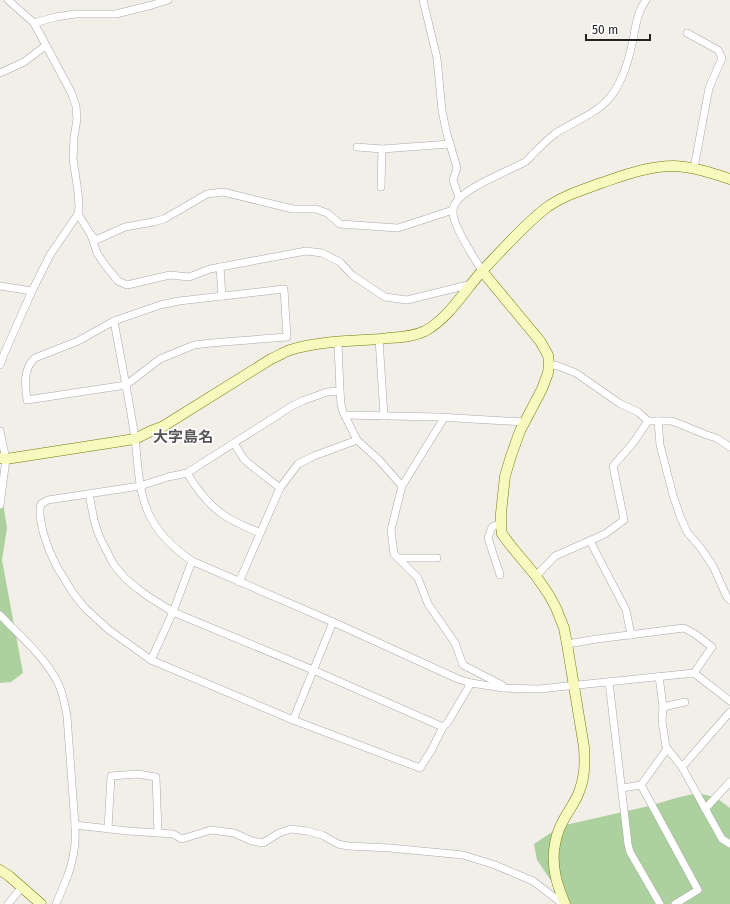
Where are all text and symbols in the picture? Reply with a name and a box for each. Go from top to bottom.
scale bar [586,16,650,42]
text: 50 m [592,23,618,37]
district label: 大字島名 [153,428,213,446]

